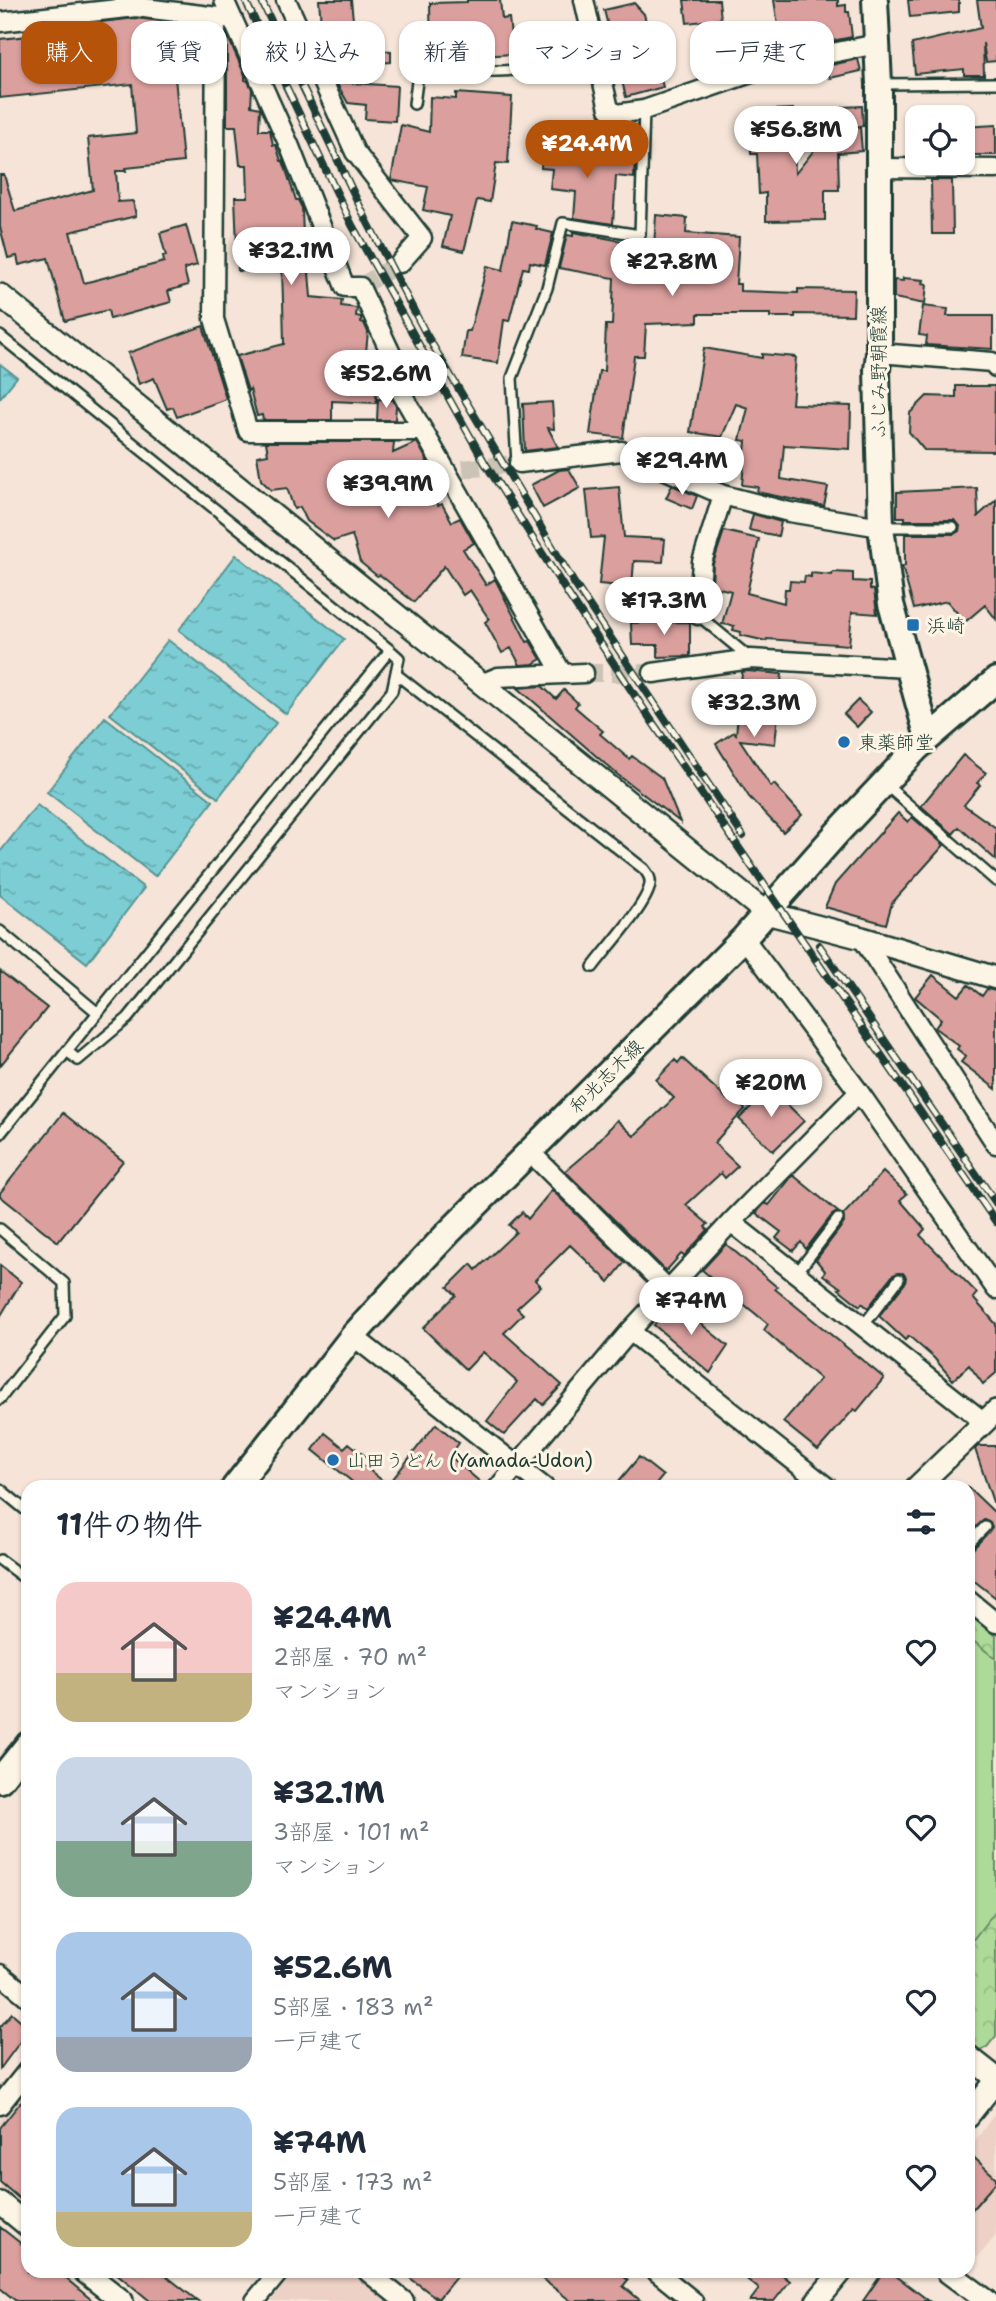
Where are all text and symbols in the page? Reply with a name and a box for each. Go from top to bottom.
chip: 購入 [21,21,117,84]
chip: 賃貸 [131,21,227,84]
chip: 絞り込み [241,21,385,84]
chip: 新着 [399,21,495,84]
chip: マンション [509,21,676,84]
chip: 一戸建て [690,21,834,84]
map controls [905,105,975,175]
button: locate [905,105,975,175]
pin: ¥56.8M [739,106,853,166]
text: ¥56.8M [750,114,842,144]
pin: ¥24.4M [530,120,644,180]
text: ¥24.4M [541,128,633,158]
pin: ¥32.1M [234,228,348,287]
text: ¥32.1M [248,235,334,265]
pin: ¥27.8M [615,238,729,298]
text: ¥27.8M [626,246,718,276]
street label: ふじみ野朝霞線 [866,305,891,439]
pin: ¥52.6M [329,350,443,410]
text: ¥52.6M [340,358,432,388]
pin: ¥29.4M [625,438,739,497]
text: ¥29.4M [636,445,728,475]
pin: ¥39.9M [331,461,445,520]
text: ¥39.9M [343,468,433,498]
pin: ¥17.3M [607,578,721,637]
text: ¥17.3M [621,585,707,615]
place label: 浜崎 [927,613,965,638]
marker: 浜崎 [905,617,921,633]
pin: ¥32.3M [697,680,811,739]
text: ¥32.3M [707,687,801,717]
place label: 東薬師堂 [858,730,934,755]
marker: 東薬師堂 [836,734,852,750]
street label: 和光志木線 [564,1034,649,1119]
pin: ¥20M [730,1060,812,1119]
text: ¥20M [735,1067,807,1097]
pin: ¥74M [650,1278,732,1337]
text: ¥74M [655,1285,727,1315]
place label: 山田うどん (Yamada-Udon) [347,1448,593,1473]
marker: 山田うどん (Yamada-Udon) [325,1452,341,1468]
icon: filters [902,1503,940,1541]
text: 11件の物件 [56,1504,203,1545]
text: ¥24.4M [273,1597,392,1638]
icon: home [112,1610,196,1694]
icon: heart [902,1633,940,1671]
text: 2部屋 · 70 m² [273,1642,427,1672]
text: マンション [273,1676,387,1706]
text: ¥32.1M [273,1772,385,1813]
icon: home [112,1785,196,1869]
icon: heart [902,1808,940,1846]
text: 3部屋 · 101 m² [273,1817,430,1847]
text: マンション [273,1851,387,1881]
text: ¥52.6M [273,1947,392,1988]
icon: home [112,1960,196,2044]
icon: heart [902,1983,940,2021]
text: 5部屋 · 183 m² [273,1992,434,2022]
text: 一戸建て [273,2026,365,2056]
text: ¥74M [273,2122,366,2163]
icon: home [112,2135,196,2219]
icon: heart [902,2158,940,2196]
text: 5部屋 · 173 m² [273,2167,432,2197]
text: 一戸建て [273,2201,365,2231]

